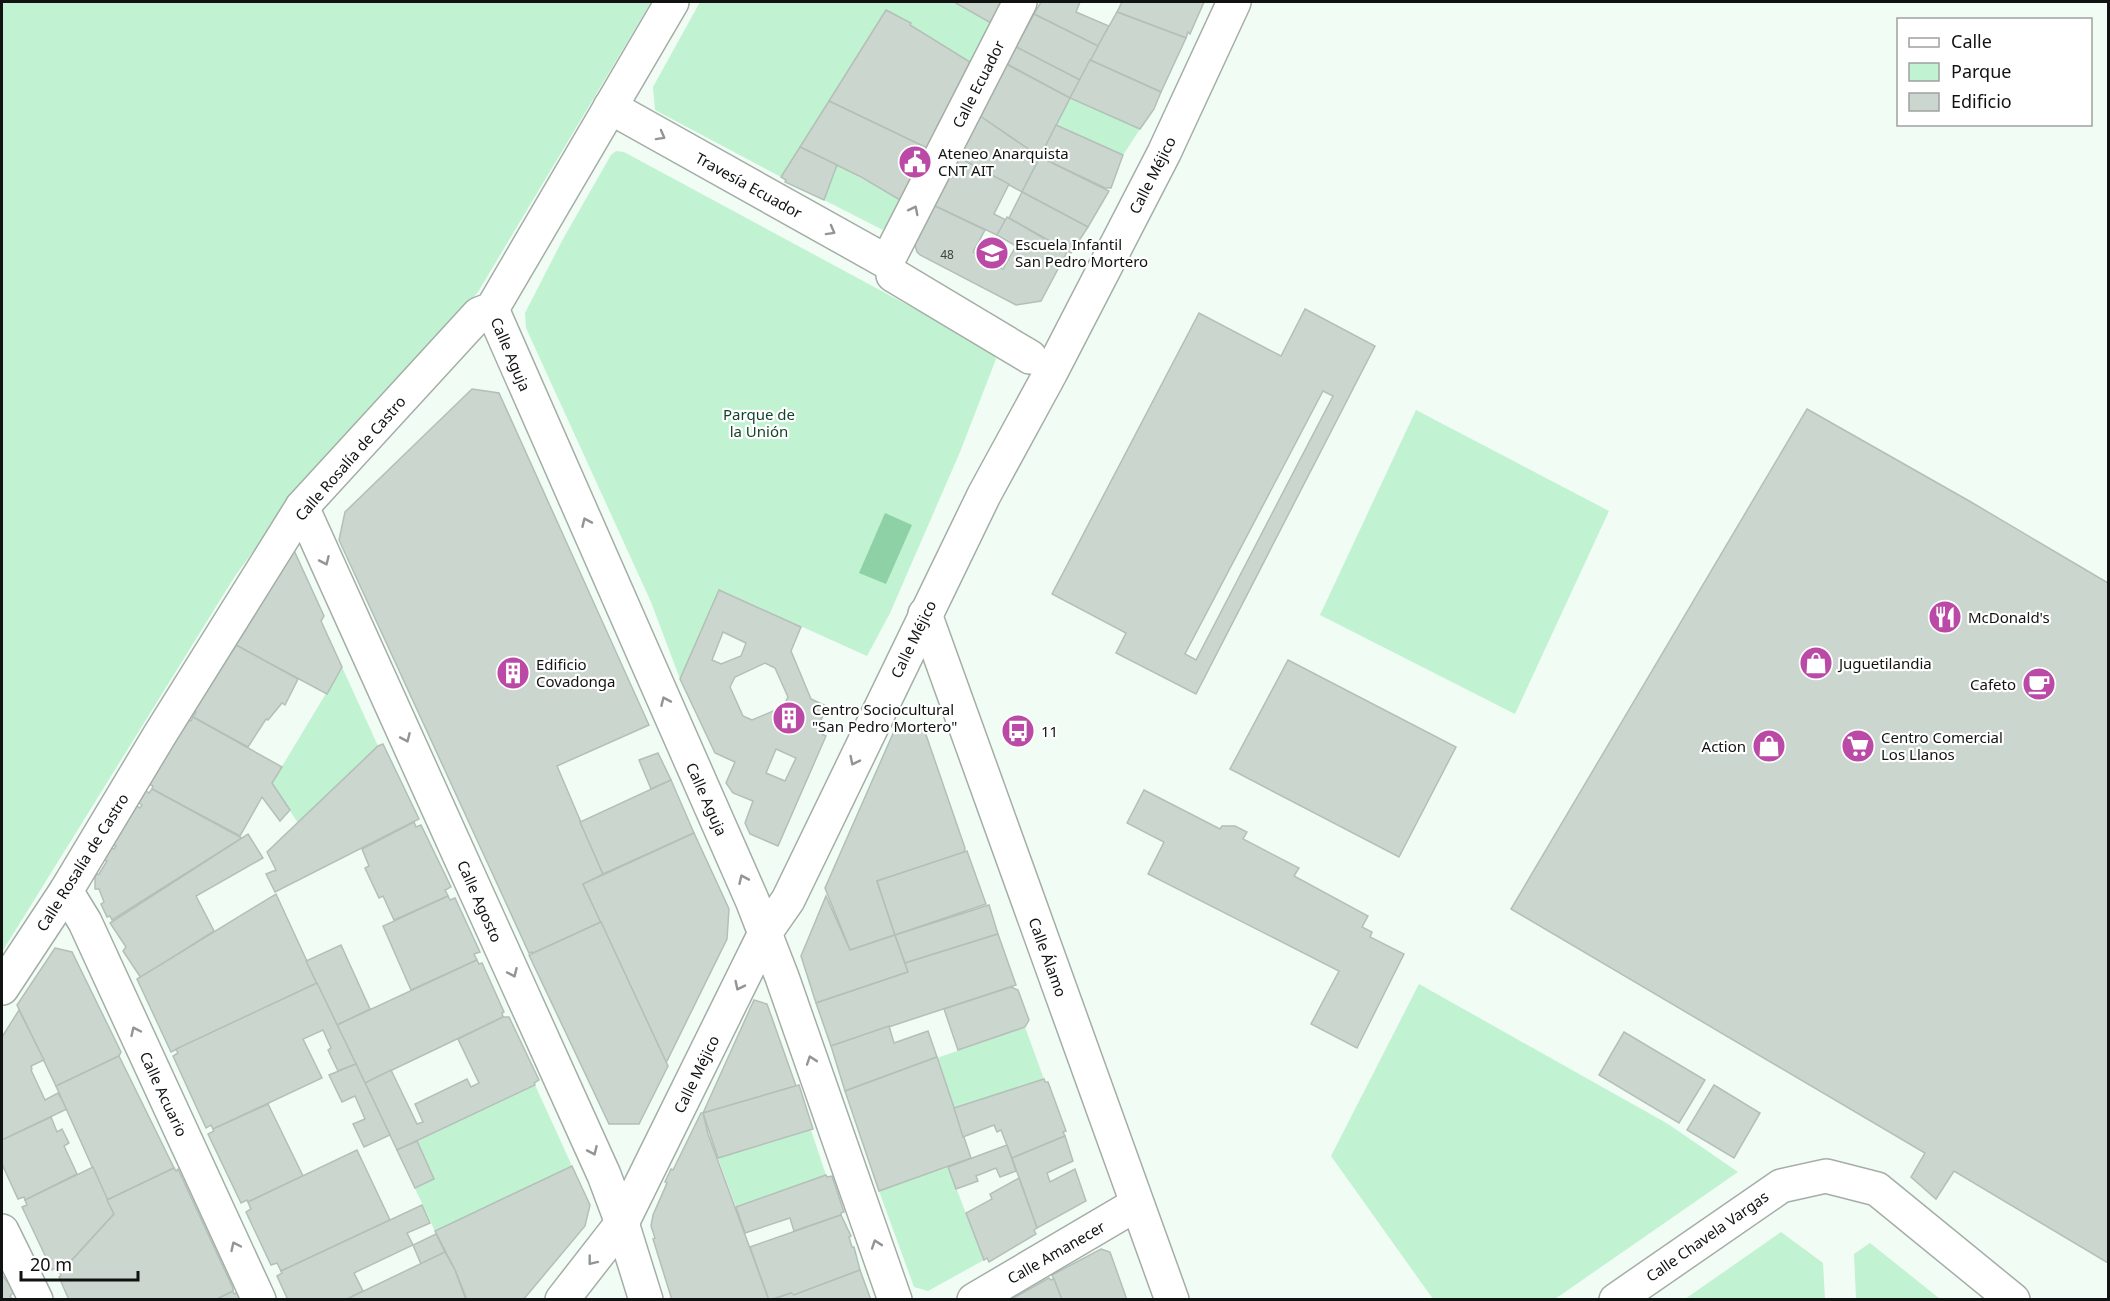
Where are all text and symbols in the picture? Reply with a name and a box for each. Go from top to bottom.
legend [1897,18,2092,126]
text: Calle [1951,29,1992,53]
street label: Calle Ecuador [947,37,1009,131]
text: Parque [1951,59,2011,83]
text: Edificio [1951,89,2012,113]
one-way arrow [655,129,665,140]
street label: Calle Méjico [1124,133,1180,217]
place label: Ateneo Anarquista CNT AIT [938,143,1069,180]
public building icon: Ateneo Anarquista CNT AIT [897,144,933,180]
street label: Travesía Ecuador [692,147,806,223]
one-way arrow [907,206,918,216]
one-way arrow [825,224,836,235]
place label: Escuela Infantil San Pedro Mortero [1015,234,1148,271]
school or university icon: Escuela Infantil San Pedro Mortero [974,235,1010,271]
house number: 48 [940,246,954,263]
street label: Calle Aguja [486,314,536,394]
street label: Calle Rosalía de Castro [290,391,410,525]
park label: Parque de la Unión [723,404,795,441]
one-way arrow [581,518,593,529]
one-way arrow [318,554,330,565]
street label: Calle Méjico [886,597,940,681]
restaurant icon: McDonald's [1927,599,1963,635]
place label: McDonald's [1968,607,2050,627]
shop icon: Juguetilandia [1798,645,1834,681]
place label: Juguetilandia [1837,653,1932,673]
place label: Edificio Covadonga [536,654,616,691]
building icon: Edificio Covadonga [495,655,531,691]
cafe icon: Cafeto [2021,666,2057,702]
place label: Cafeto [1970,674,2016,694]
one-way arrow [660,696,672,707]
place label: Centro Sociocultural "San Pedro Mortero" [812,699,957,736]
building icon: Centro Sociocultural "San Pedro Mortero" [771,700,807,736]
bus stop icon: 11 [1000,713,1036,749]
place label: 11 [1041,721,1058,741]
place label: Centro Comercial Los Llanos [1881,727,2003,764]
shop icon: Action [1751,728,1787,764]
supermarket icon: Centro Comercial Los Llanos [1840,728,1876,764]
one-way arrow [399,732,411,743]
place label: Action [1702,736,1746,756]
one-way arrow [850,754,862,765]
street label: Calle Aguja [682,759,732,839]
street label: Calle Rosalía de Castro [31,789,133,935]
street label: Calle Agosto [453,857,507,945]
one-way arrow [738,875,750,886]
street label: Calle Álamo [1024,915,1072,999]
one-way arrow [505,967,517,978]
one-way arrow [735,979,747,990]
one-way arrow [131,1027,143,1038]
street label: Calle Méjico [669,1032,723,1116]
street label: Calle Acuario [136,1048,192,1140]
one-way arrow [806,1055,819,1066]
one-way arrow [586,1144,598,1155]
street label: Calle Chavela Vargas [1642,1186,1772,1286]
street label: Calle Amanecer [1004,1216,1108,1288]
one-way arrow [870,1239,883,1250]
one-way arrow [230,1242,242,1253]
scale bar [21,1244,138,1282]
text: 20 m [30,1252,72,1276]
one-way arrow [589,1254,600,1265]

